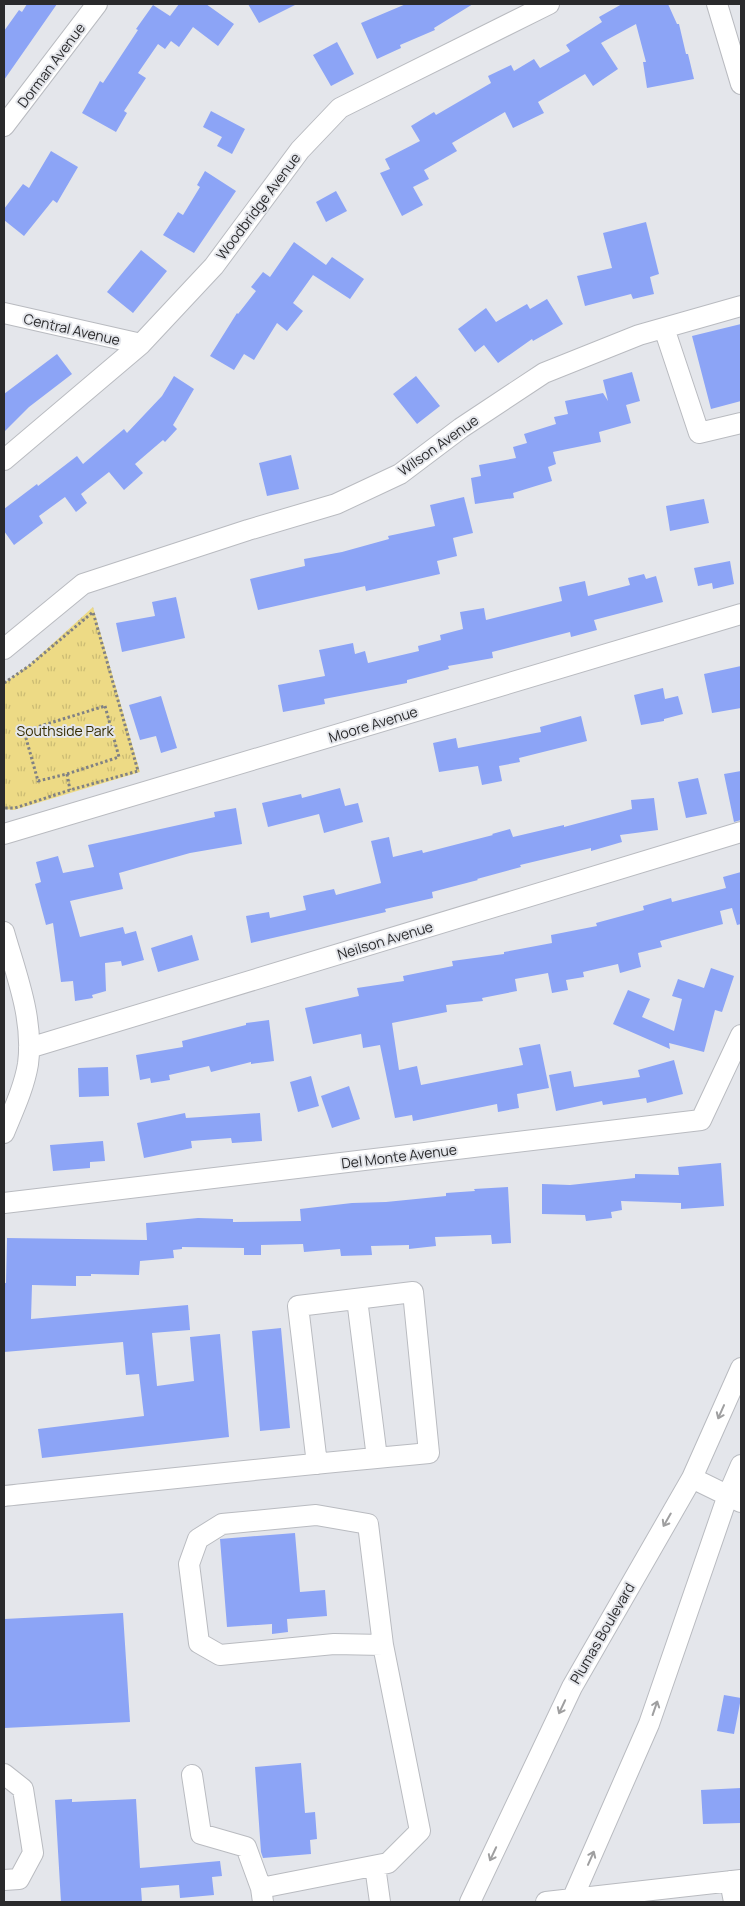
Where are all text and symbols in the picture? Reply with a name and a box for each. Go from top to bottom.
street label: Dorman Avenue [13,19,89,111]
street label: Woodbridge Avenue [212,149,304,263]
street label: Central Avenue [22,309,122,349]
street label: Wilson Avenue [394,410,482,480]
street label: Moore Avenue [326,701,420,747]
park label: Southside Park [17,721,115,740]
street label: Neilson Avenue [335,916,435,964]
street label: Del Monte Avenue [340,1139,458,1173]
one-way arrow [716,1404,726,1419]
one-way arrow [662,1512,672,1527]
street label: Plumas Boulevard [565,1579,639,1687]
one-way arrow [557,1699,566,1714]
one-way arrow [651,1701,660,1717]
one-way arrow [488,1847,498,1862]
one-way arrow [586,1851,596,1866]

